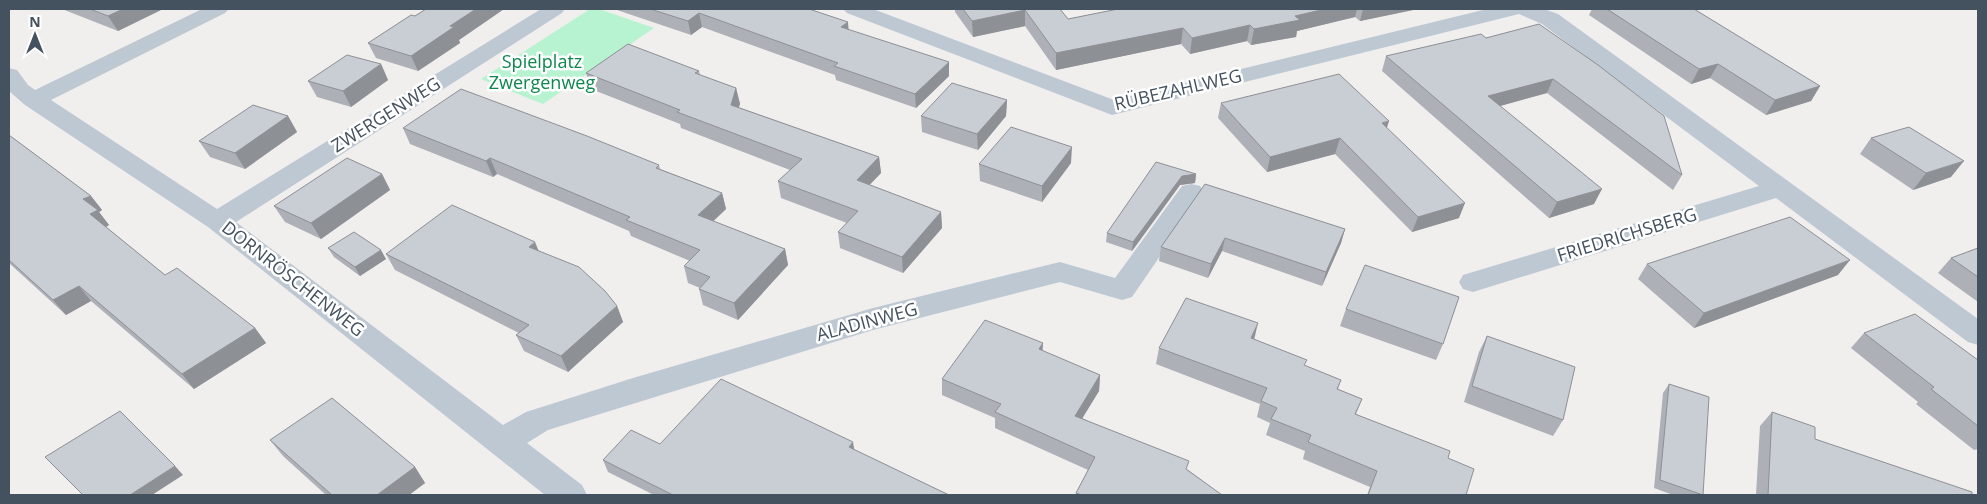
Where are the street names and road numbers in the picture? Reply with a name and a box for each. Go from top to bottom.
street label: RÜBEZAHLWEG [1112,63,1244,115]
street label: ZWERGENWEG [326,71,445,157]
street label: FRIEDRICHSBERG [1554,201,1700,267]
street label: DORNRÖSCHENWEG [217,215,370,341]
street label: ALADINWEG [814,296,920,346]

